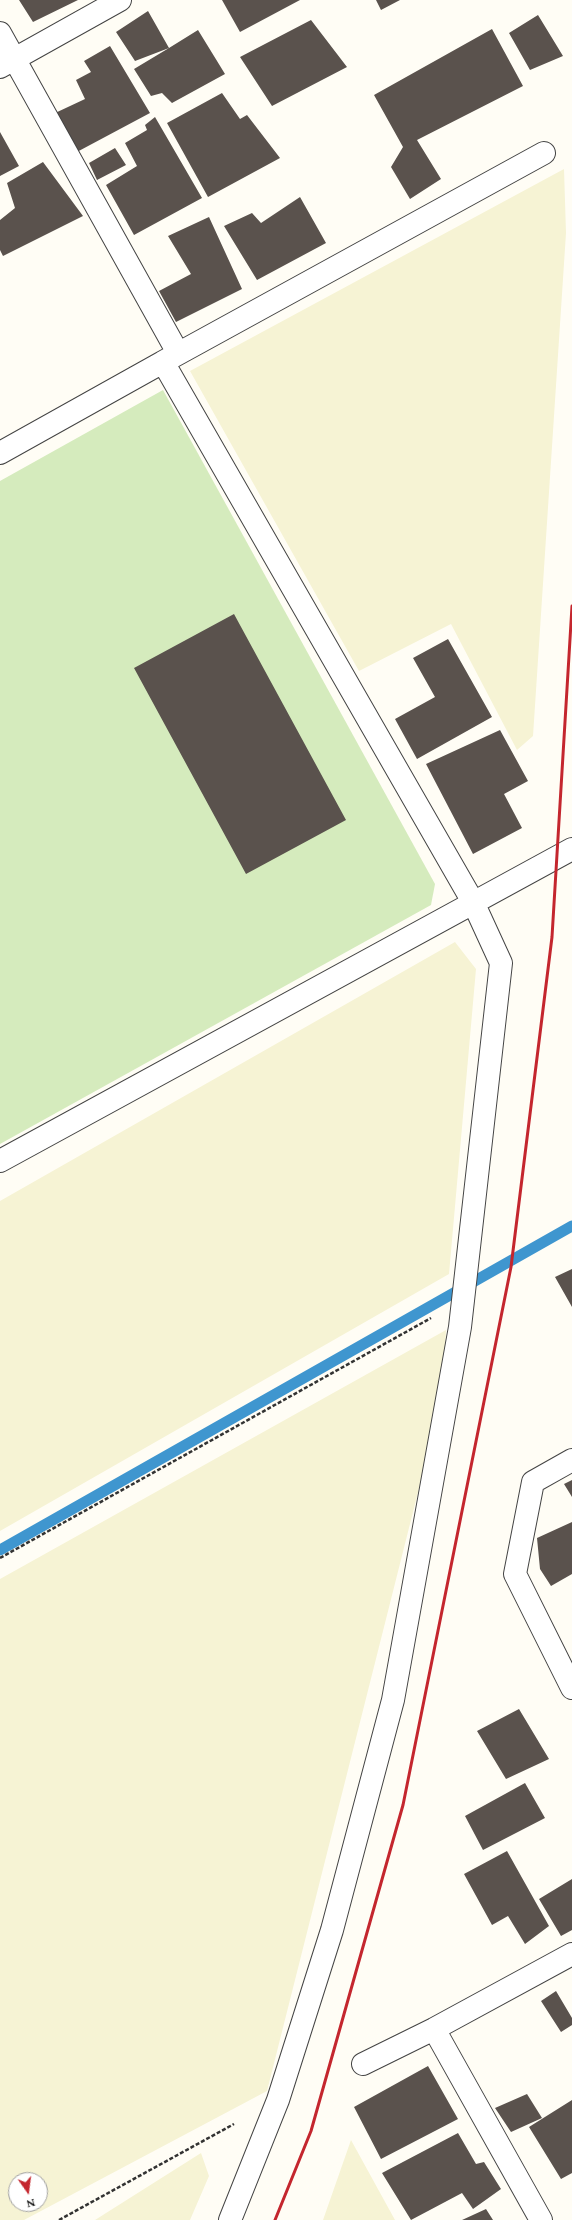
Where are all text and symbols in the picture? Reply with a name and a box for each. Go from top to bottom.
north arrow [8,2172,48,2212]
text: N [24,2194,37,2212]

